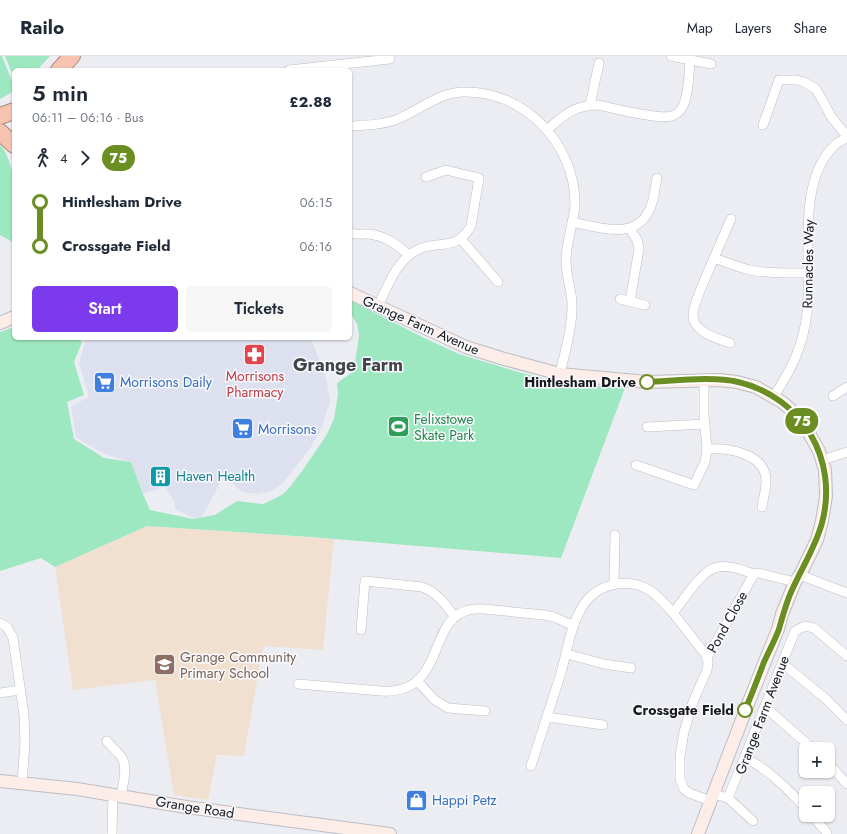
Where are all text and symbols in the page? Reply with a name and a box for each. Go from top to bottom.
text: Railo [20,14,64,41]
text: Map [687,18,713,38]
text: Layers [735,18,771,38]
text: Share [793,18,827,38]
text: 5 min [32,77,88,109]
text: £2.88 [289,91,332,113]
text: 06:11 – 06:16 · Bus [32,108,144,127]
icon: walk [32,147,54,169]
icon: forward [74,147,96,169]
text: 75 [110,148,127,168]
text: 4 [60,149,68,168]
text: Hintlesham Drive [62,191,182,213]
text: 06:15 [300,193,332,212]
street label: Runnacles Way [797,219,819,309]
text: Crossgate Field [62,235,170,257]
text: 06:16 [299,237,332,256]
button: Start [32,286,178,332]
button: Tickets [186,286,332,332]
street label: Grange Farm Avenue [359,290,483,360]
pharmacy icon: Morrisons Pharmacy [242,341,268,367]
district label: Grange Farm [293,352,403,378]
place label: Morrisons Pharmacy [226,366,285,402]
supermarket icon: Morrisons Daily [91,369,117,395]
place label: Morrisons Daily [120,372,213,392]
place label: Hintlesham Drive [524,372,636,392]
marker: Hintlesham Drive [639,374,655,390]
line badge: 75 [784,408,820,434]
place label: Felixstowe Skate Park [414,409,475,445]
text: 75 [793,411,811,431]
sports icon: Felixstowe Skate Park [385,414,411,440]
supermarket icon: Morrisons [229,416,255,442]
place label: Morrisons [258,419,317,439]
building icon: Haven Health [148,463,174,489]
place label: Haven Health [176,466,255,486]
street label: Pond Close [702,588,752,656]
place label: Grange Community Primary School [180,647,297,683]
school or university icon: Grange Community Primary School [152,652,178,678]
street label: Grange Farm Avenue [730,653,794,777]
place label: Crossgate Field [633,700,734,720]
marker: Crossgate Field [737,702,753,718]
map controls [799,742,835,822]
button: + [799,742,835,778]
button: − [799,786,835,822]
shop icon: Happi Petz [403,787,429,813]
place label: Happi Petz [432,790,497,810]
street label: Grange Road [154,791,236,823]

